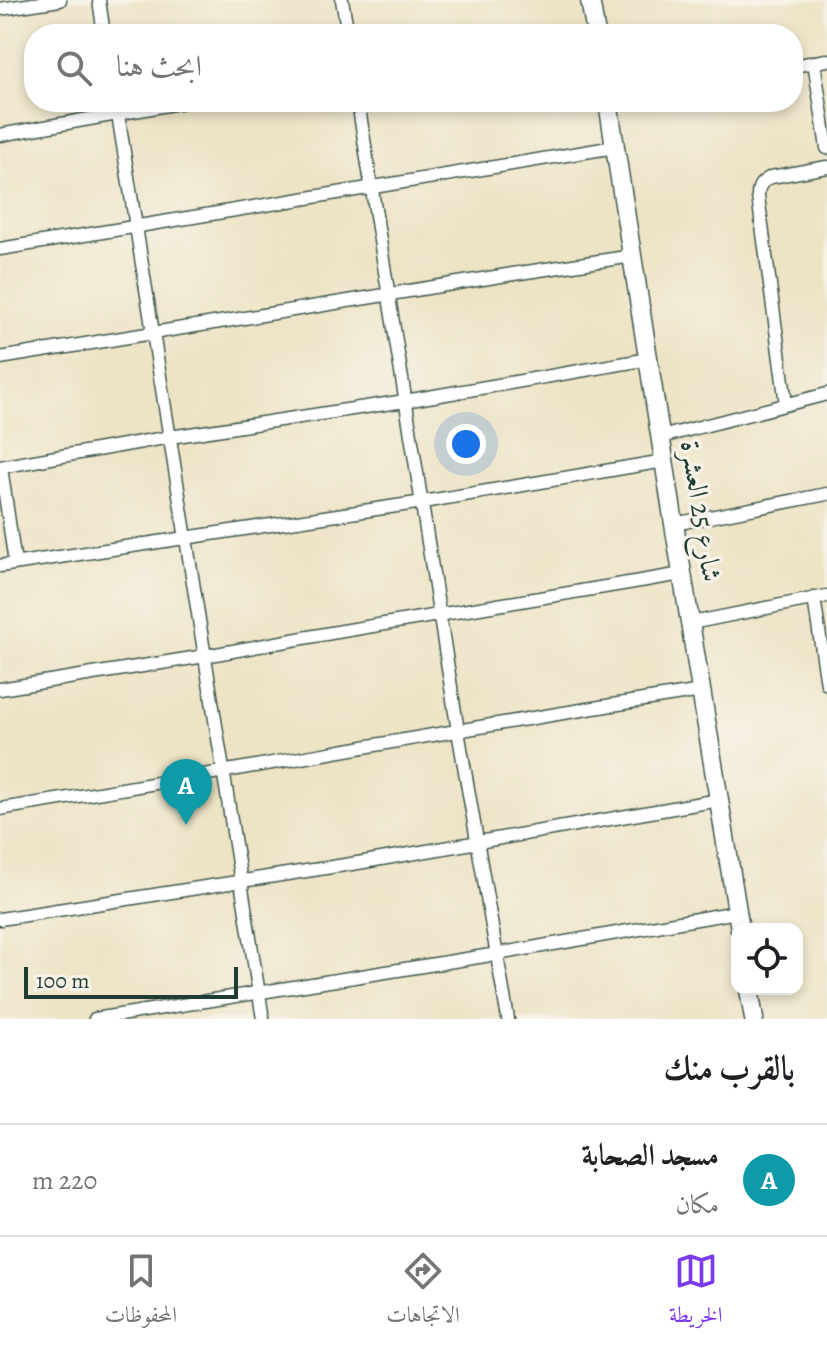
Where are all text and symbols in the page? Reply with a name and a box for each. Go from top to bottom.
search box [24,24,803,112]
icon: search [52,46,96,90]
text: ابحث هنا [116,46,202,86]
your location [446,424,486,464]
street label: شارع 25 العشرة [667,438,731,585]
pin: A [160,759,212,825]
map controls [731,923,803,995]
button: locate [731,923,803,995]
scale bar [24,963,238,999]
text: 100 m [36,966,90,996]
text: بالقرب منك [663,1044,795,1091]
text: مسجد الصحابة [582,1135,719,1175]
text: 220 m [32,1163,97,1198]
text: A [761,1163,777,1198]
text: مكان [675,1187,719,1222]
tab: المحفوظات [105,1249,177,1336]
tab: الاتجاهات [386,1249,460,1336]
tab: الخريطة [669,1249,722,1336]

